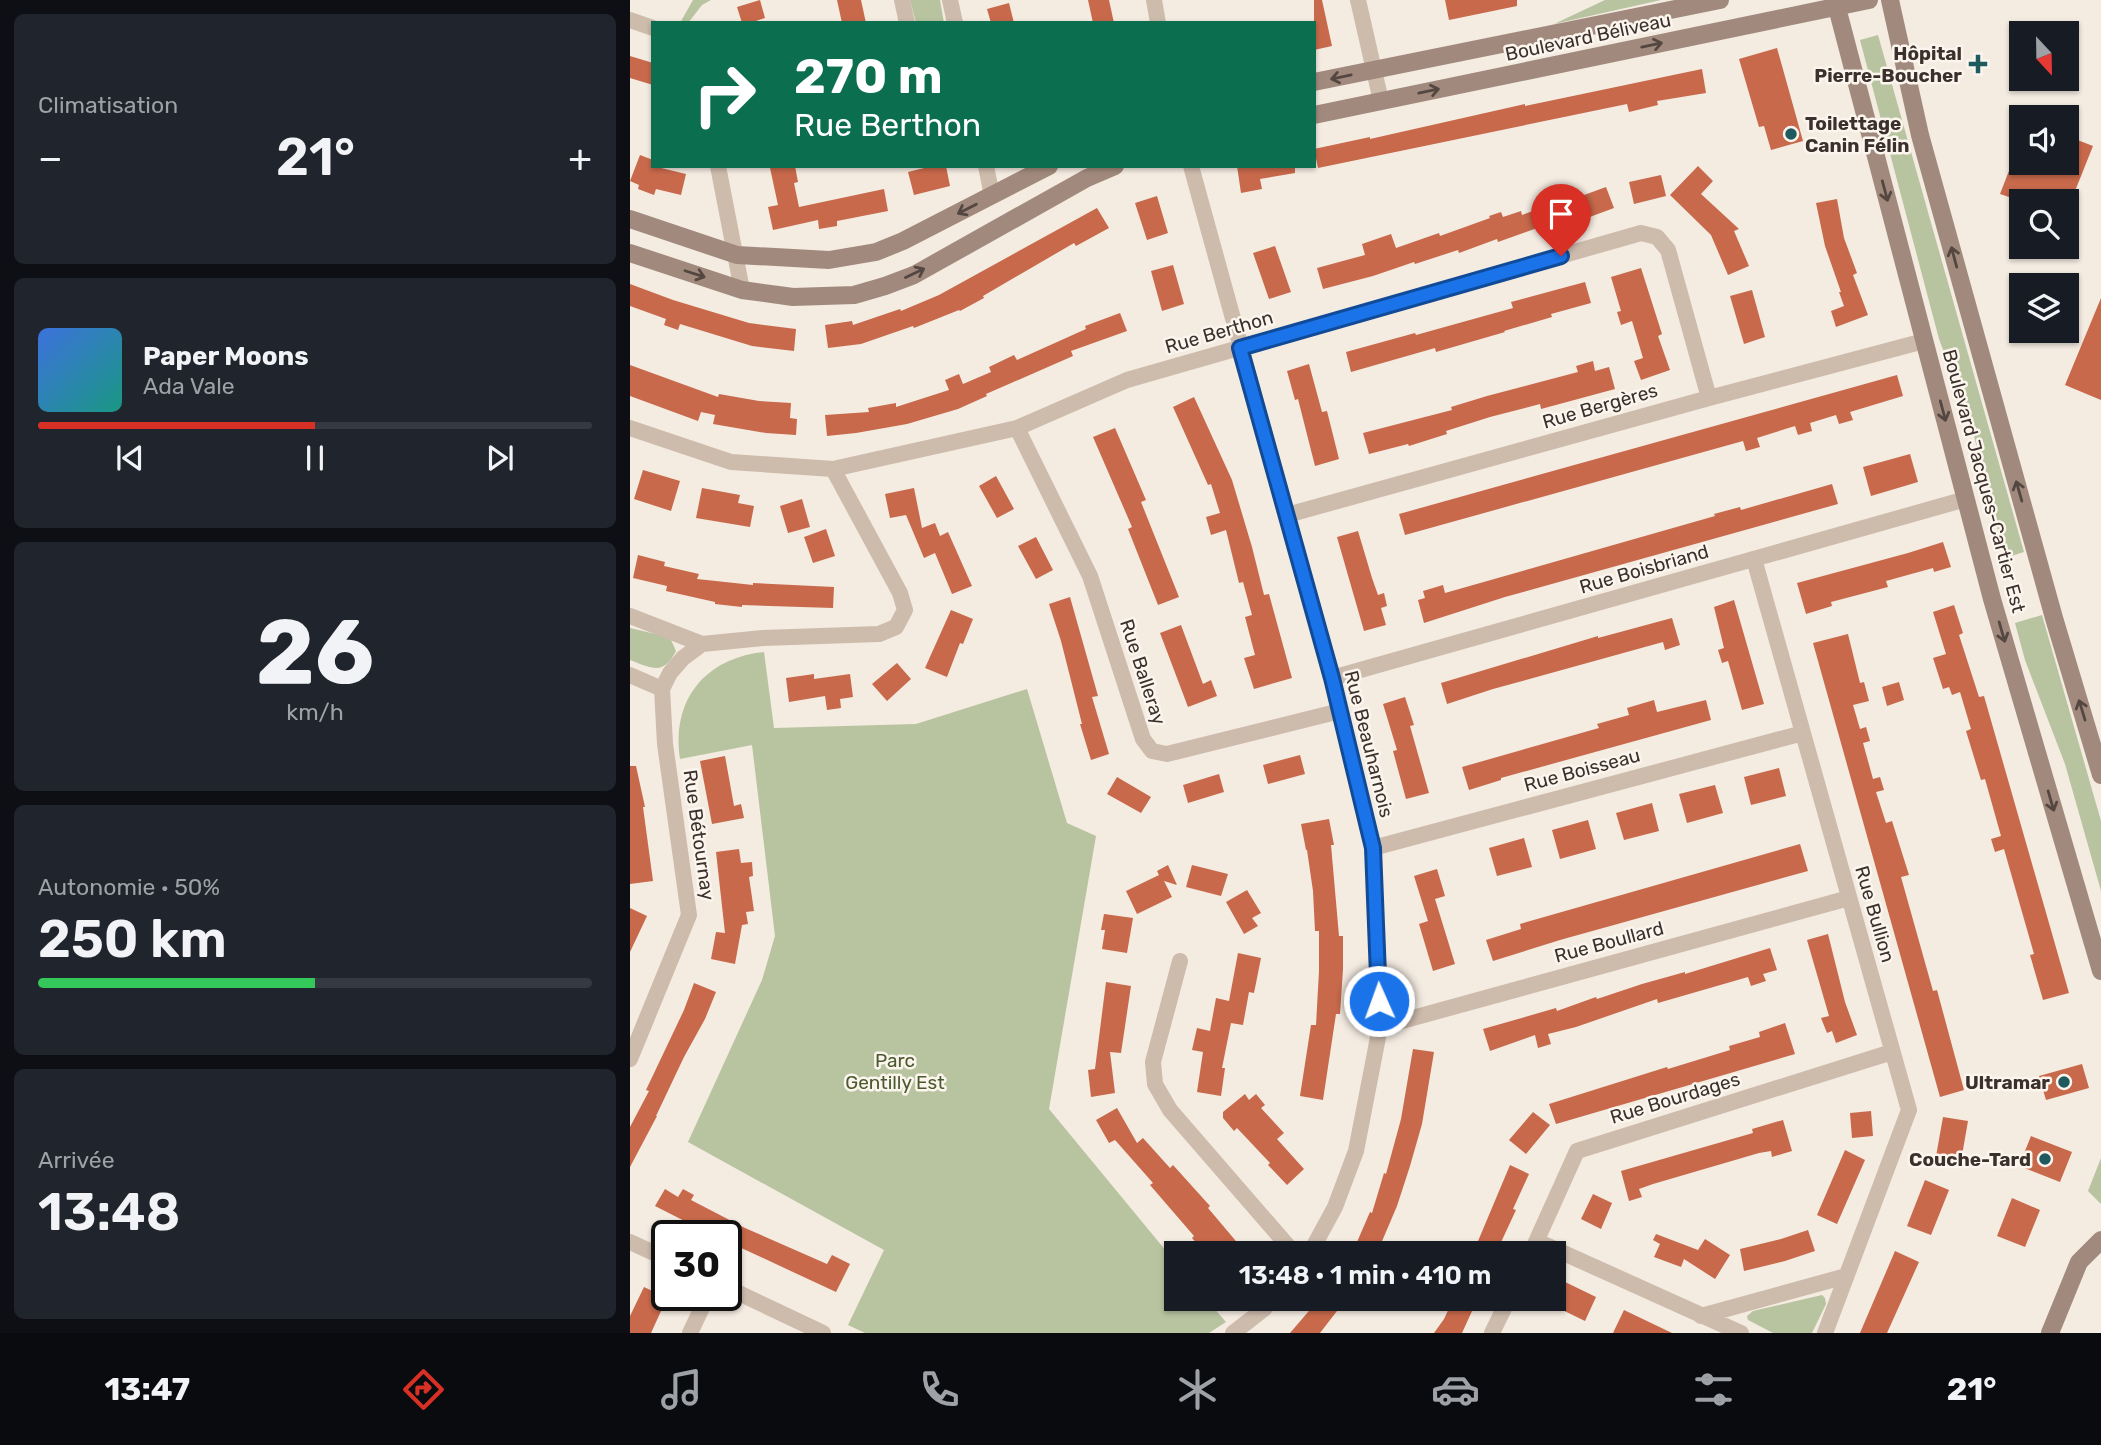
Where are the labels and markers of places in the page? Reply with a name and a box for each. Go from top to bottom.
place label: Hôpital Pierre-Boucher [1814,42,1962,87]
marker: Hôpital Pierre-Boucher [1968,54,1988,74]
place label: Toilettage Canin Félin [1805,112,1909,157]
marker: Toilettage Canin Félin [1783,126,1799,142]
pin [1531,184,1591,256]
place label: Ultramar [1965,1071,2050,1094]
marker: Ultramar [2056,1074,2072,1090]
place label: Couche-Tard [1909,1148,2031,1171]
marker: Couche-Tard [2037,1151,2053,1167]

